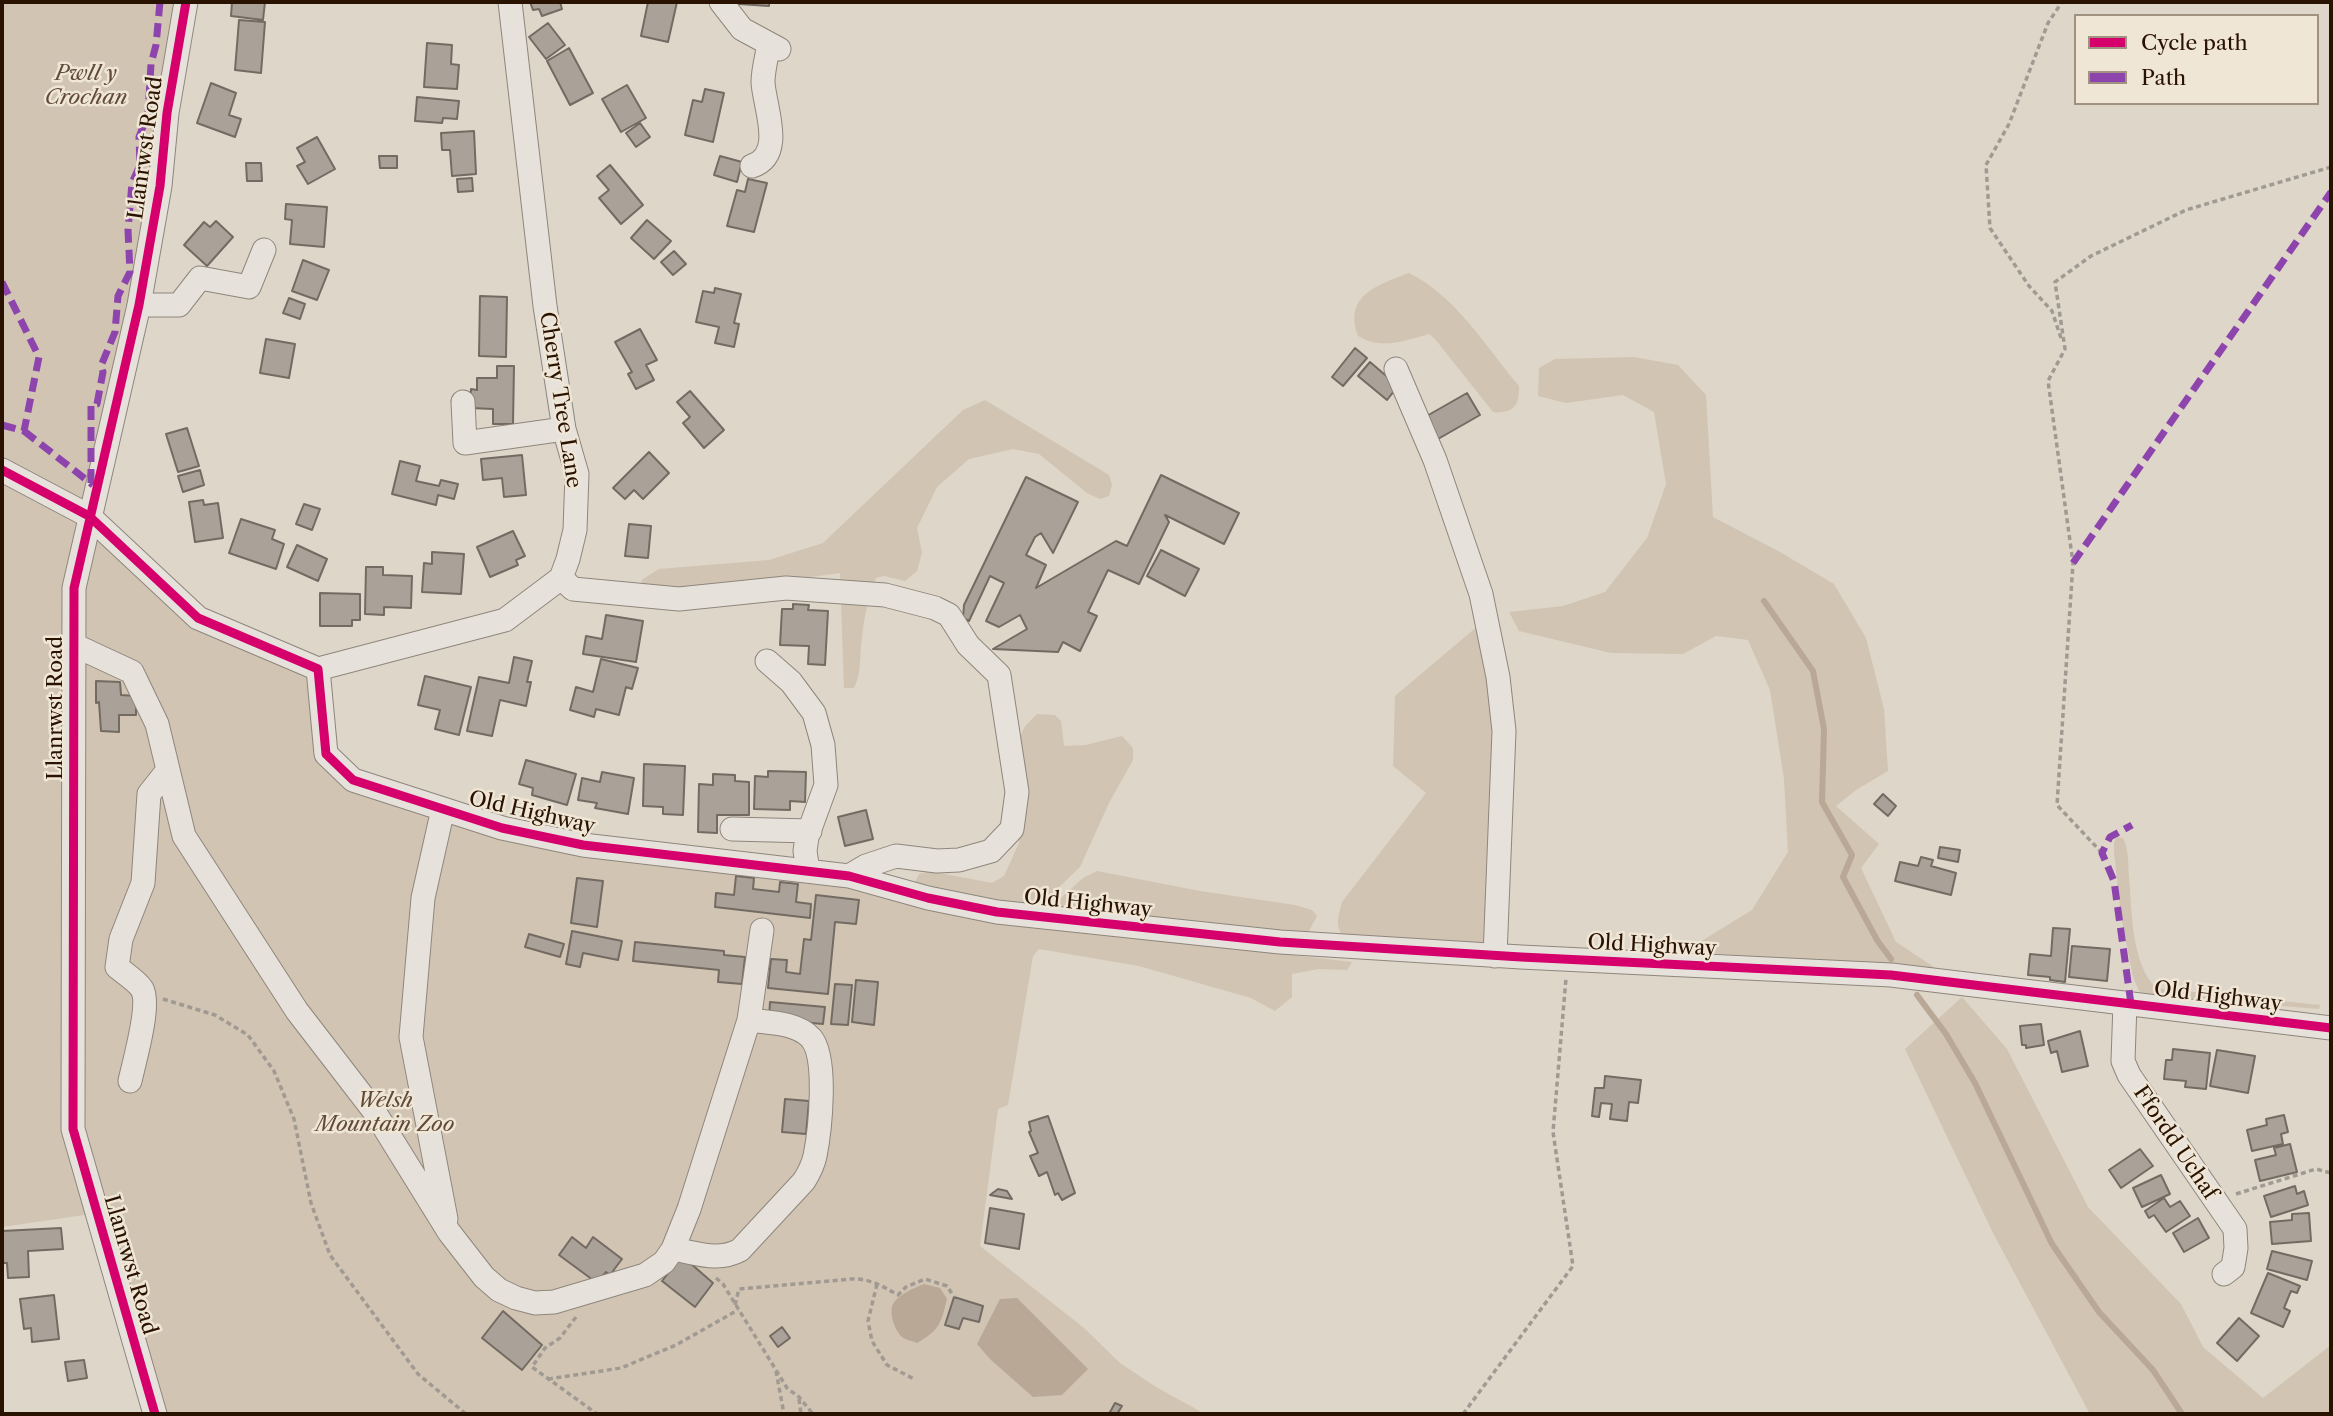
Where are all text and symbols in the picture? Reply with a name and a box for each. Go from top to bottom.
legend [2074,14,2319,105]
text: Cycle path [2141,30,2248,55]
park label: Pwll y Crochan [45,61,127,111]
text: Path [2141,65,2186,90]
street label: Llanrwst Road [124,75,168,221]
street label: Cherry Tree Lane [534,310,586,490]
street label: Llanrwst Road [43,636,69,780]
street label: Old Highway [466,786,598,840]
street label: Old Highway [1023,885,1153,923]
street label: Old Highway [1587,930,1717,962]
street label: Old Highway [2152,977,2284,1017]
street label: Ffordd Uchaf [2128,1081,2222,1205]
park label: Welsh Mountain Zoo [316,1088,454,1138]
street label: Llanrwst Road [98,1192,162,1338]

